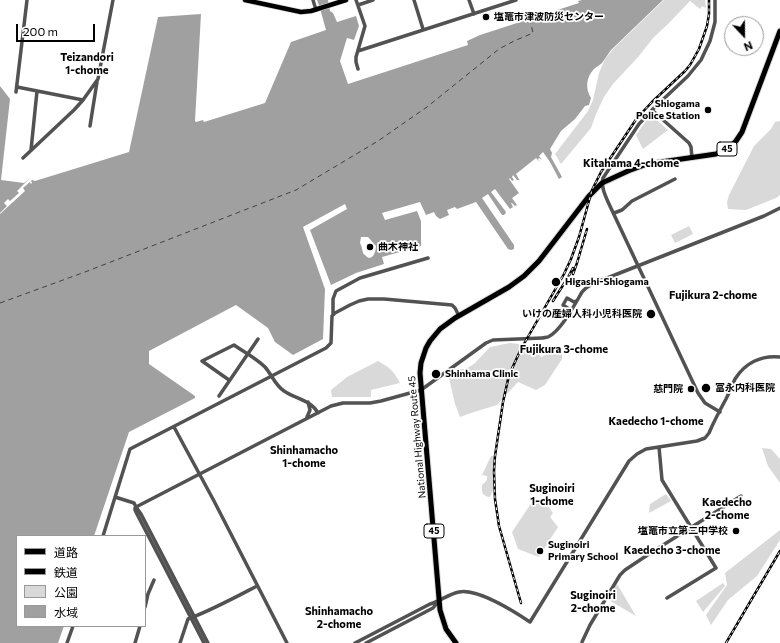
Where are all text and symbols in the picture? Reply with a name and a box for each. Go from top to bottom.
place label: 塩竈市津波防災センター [494,11,604,23]
marker: 塩竈市津波防災センター [481,12,491,22]
scale bar [18,16,97,42]
north arrow [724,16,764,56]
text: 200 m [23,24,58,38]
text: N [742,39,755,54]
district label: Teizandori 1-chome [60,50,114,76]
place label: Shiogama Police Station [636,98,700,122]
marker: Shiogama Police Station [703,105,713,115]
road number: 45 [717,142,737,156]
district label: Kitahama 4-chome [583,156,679,170]
place label: 曲木神社 [378,241,418,253]
marker: 曲木神社 [365,242,375,252]
marker: Higashi-Shiogama [550,276,562,288]
place label: Higashi-Shiogama [565,276,649,288]
district label: Fujikura 2-chome [669,288,757,302]
place label: いけの産婦人科小児科医院 [522,308,642,320]
marker: いけの産婦人科小児科医院 [645,308,657,320]
district label: Fujikura 3-chome [520,342,608,356]
marker: Shinhama Clinic [430,368,442,380]
place label: Shinhama Clinic [445,368,518,380]
street label: National Highway Route 45 [406,375,428,499]
marker: 冨永内科医院 [700,382,712,394]
place label: 冨永内科医院 [715,382,775,394]
place label: 慈門院 [653,383,683,395]
marker: 慈門院 [686,384,696,394]
district label: Kaedecho 1-chome [608,414,704,428]
district label: Shinhamacho 1-chome [270,443,338,469]
district label: Suginoiri 1-chome [529,481,575,507]
district label: Kaedecho 2-chome [702,495,752,521]
road number: 45 [424,524,444,538]
place label: 塩竈市立第二中学校 [638,525,728,537]
marker: 塩竈市立第二中学校 [731,526,741,536]
legend [16,535,146,627]
place label: Suginoiri Primary School [548,539,618,562]
district label: Kaedecho 3-chome [624,543,720,557]
text: 道路 [54,545,78,559]
marker: Suginoiri Primary School [535,546,545,556]
text: 鉄道 [54,565,78,579]
text: 公園 [54,585,78,599]
district label: Suginoiri 2-chome [570,588,616,614]
district label: Shinhamacho 2-chome [305,604,373,630]
text: 水域 [54,605,78,619]

